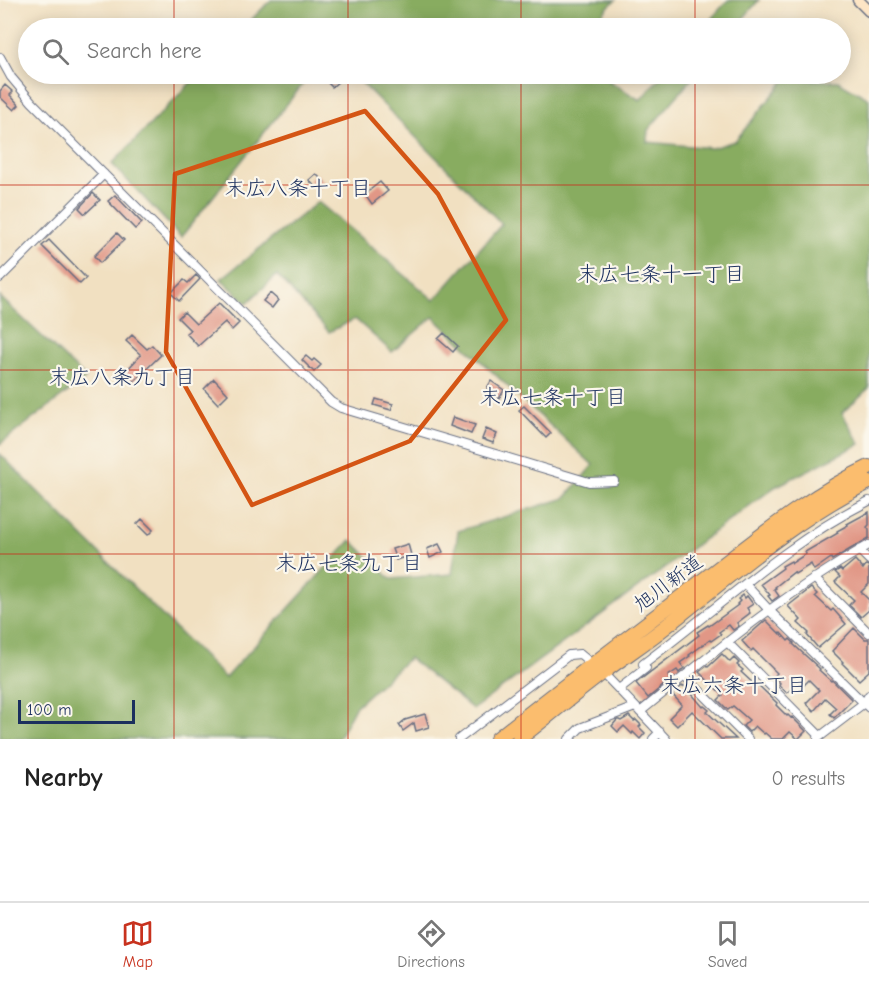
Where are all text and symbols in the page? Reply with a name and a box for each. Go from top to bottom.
search box [18,18,851,84]
icon: search [39,35,72,68]
text: Search here [87,38,202,64]
district label: 末広八条十丁目 [225,176,372,200]
district label: 末広七条十一丁目 [577,262,745,286]
district label: 末広八条九丁目 [49,365,196,389]
district label: 末広七条十丁目 [480,385,627,409]
street label: 旭川新道 [629,550,707,616]
district label: 末広七条九丁目 [276,551,423,575]
district label: 末広六条十丁目 [661,673,808,697]
scale bar [18,697,135,724]
text: 100 m [27,701,71,719]
text: Nearby [24,763,103,793]
text: 0 results [772,767,845,790]
tab: Map [121,917,154,971]
tab: Directions [397,917,465,971]
tab: Saved [708,917,748,971]

